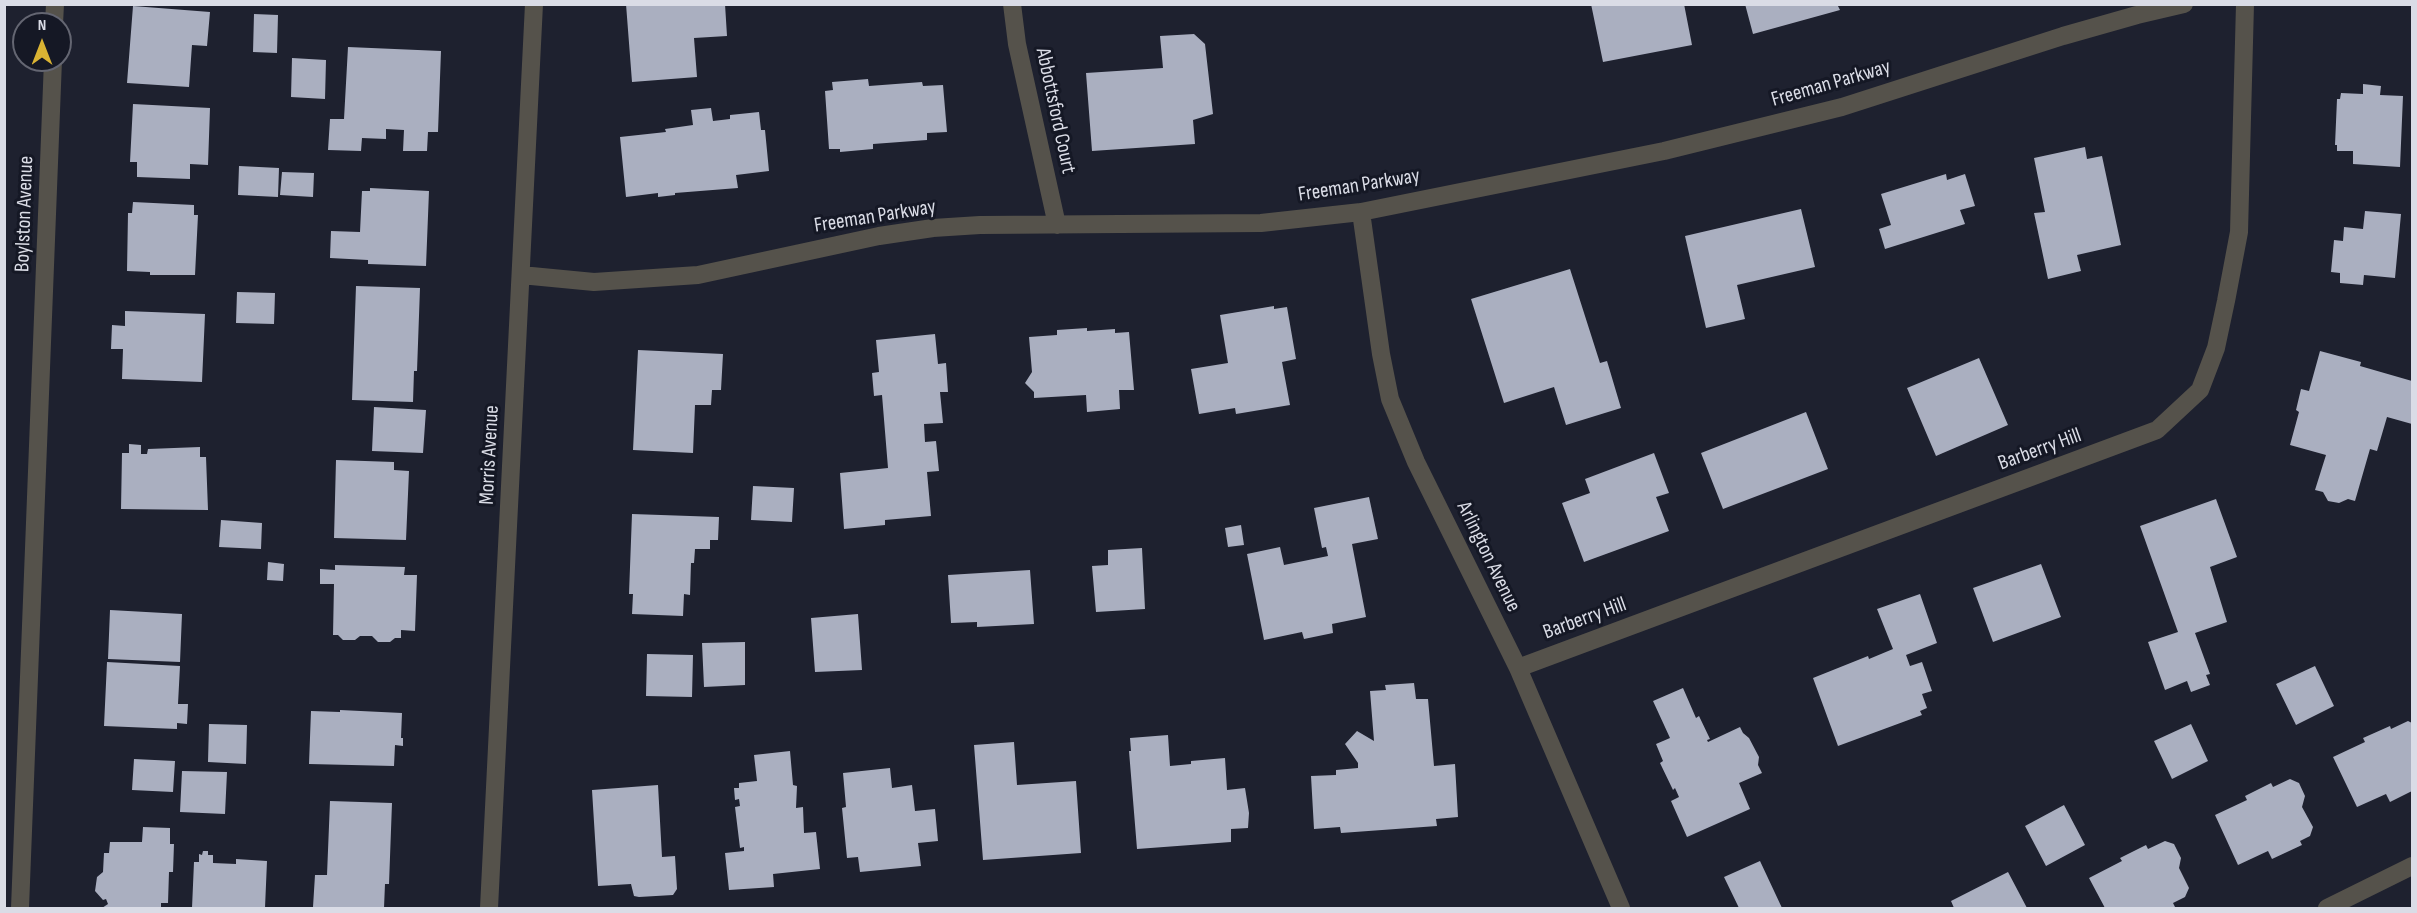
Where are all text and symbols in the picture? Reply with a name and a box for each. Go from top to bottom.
north arrow [12,12,72,72]
text: N [38,16,46,35]
street label: Abbottsford Court [1029,46,1081,176]
street label: Freeman Parkway [1769,55,1893,113]
street label: Boylston Avenue [10,156,40,272]
street label: Freeman Parkway [1296,164,1422,208]
street label: Freeman Parkway [812,195,938,239]
street label: Morris Avenue [475,405,505,505]
street label: Barberry Hill [1995,423,2085,477]
street label: Arlington Avenue [1450,498,1526,616]
street label: Barberry Hill [1540,592,1630,646]

